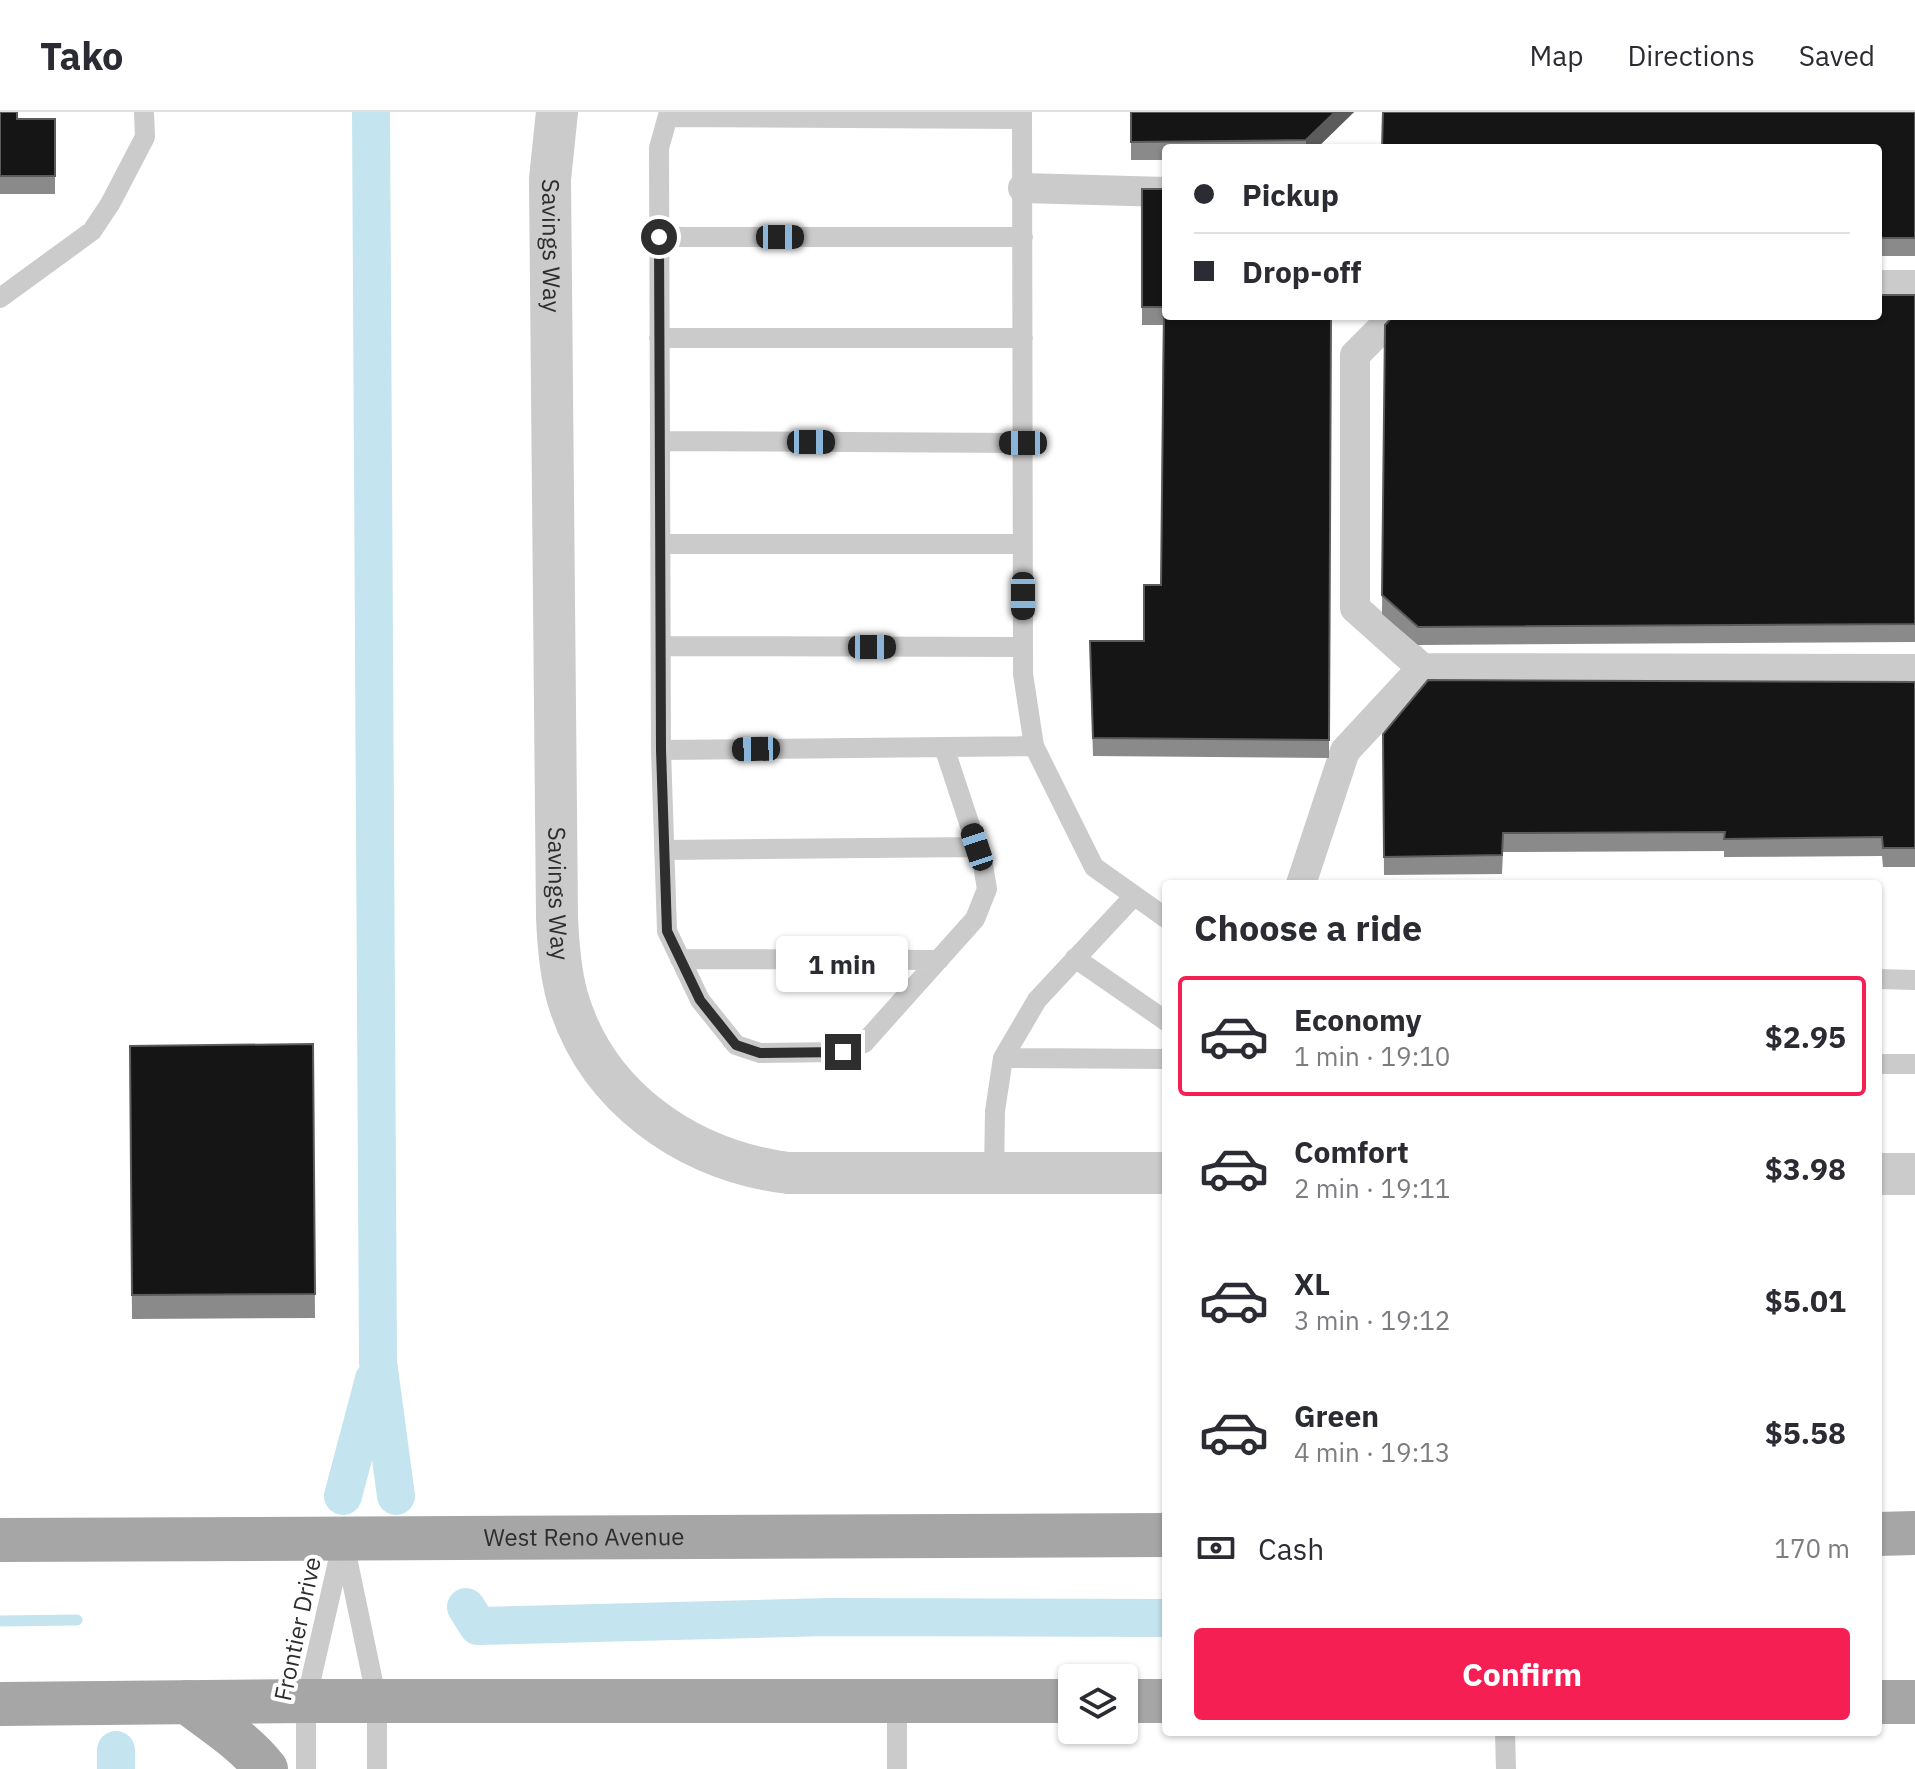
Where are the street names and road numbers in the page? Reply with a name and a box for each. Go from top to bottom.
street label: Savings Way [535,179,568,313]
street label: Savings Way [541,826,577,962]
street label: West Reno Avenue [483,1520,685,1553]
street label: Frontier Drive [266,1554,328,1704]

